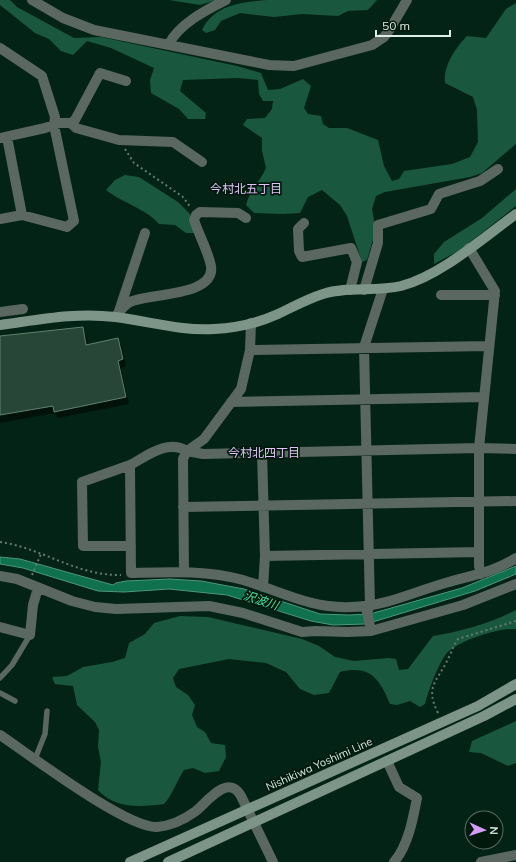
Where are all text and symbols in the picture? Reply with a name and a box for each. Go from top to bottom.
scale bar [376,12,450,38]
text: 50 m [382,18,410,33]
district label: 今村北五丁目 [210,181,282,196]
district label: 今村北四丁目 [228,445,300,460]
water label: 沢波川 [242,587,282,613]
street label: Nishikiwa Yoshimi Line [263,734,375,794]
north arrow [464,810,504,850]
text: N [487,826,501,835]

